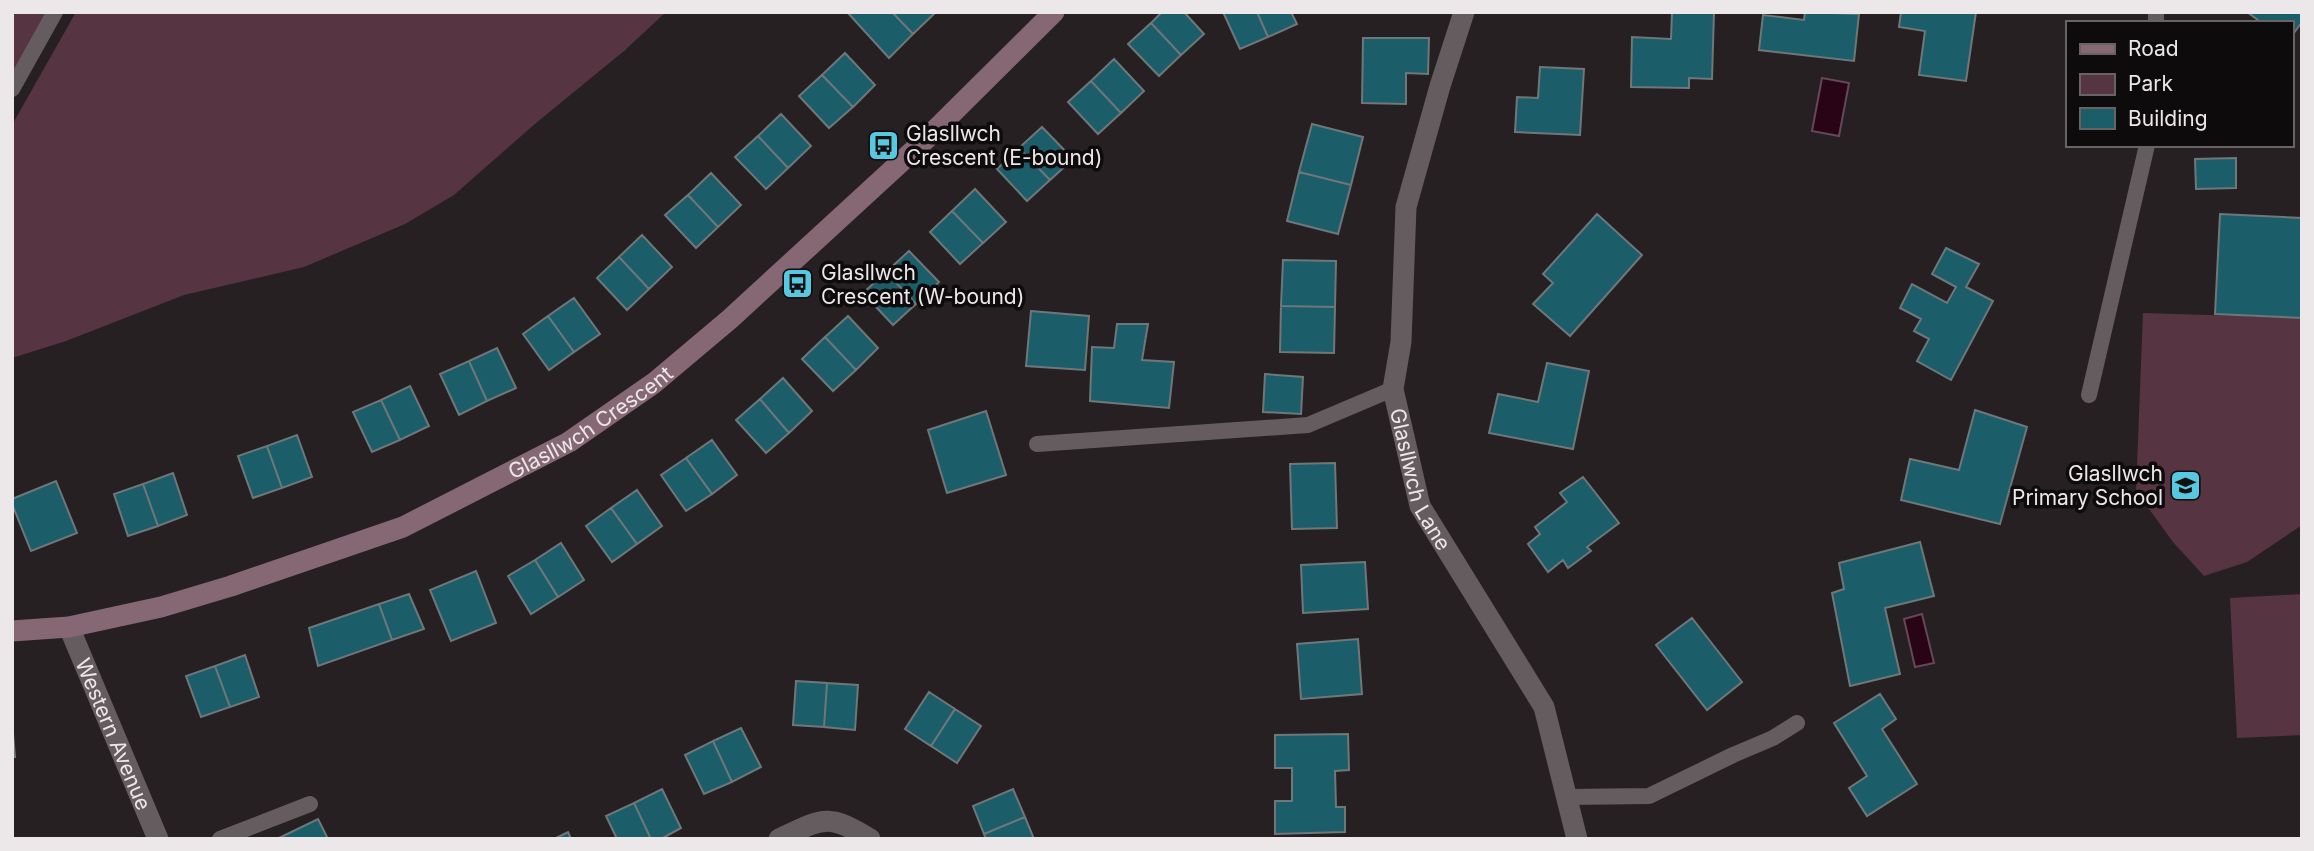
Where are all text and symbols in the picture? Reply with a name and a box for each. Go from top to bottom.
legend [2066,21,2293,147]
text: Road [2128,36,2179,61]
text: Park [2128,71,2173,96]
text: Building [2128,106,2208,131]
place label: Glasllwch Crescent (E-bound) [906,121,1102,170]
bus stop icon: Glasllwch Crescent (E-bound) [866,128,900,162]
place label: Glasllwch Crescent (W-bound) [821,260,1024,309]
bus stop icon: Glasllwch Crescent (W-bound) [781,267,815,301]
street label: Glasllwch Crescent [504,360,678,484]
street label: Glasllwch Lane [1385,406,1457,555]
place label: Glasllwch Primary School [2012,461,2163,510]
school or university icon: Glasllwch Primary School [2169,468,2203,502]
street label: Western Avenue [71,654,157,814]

